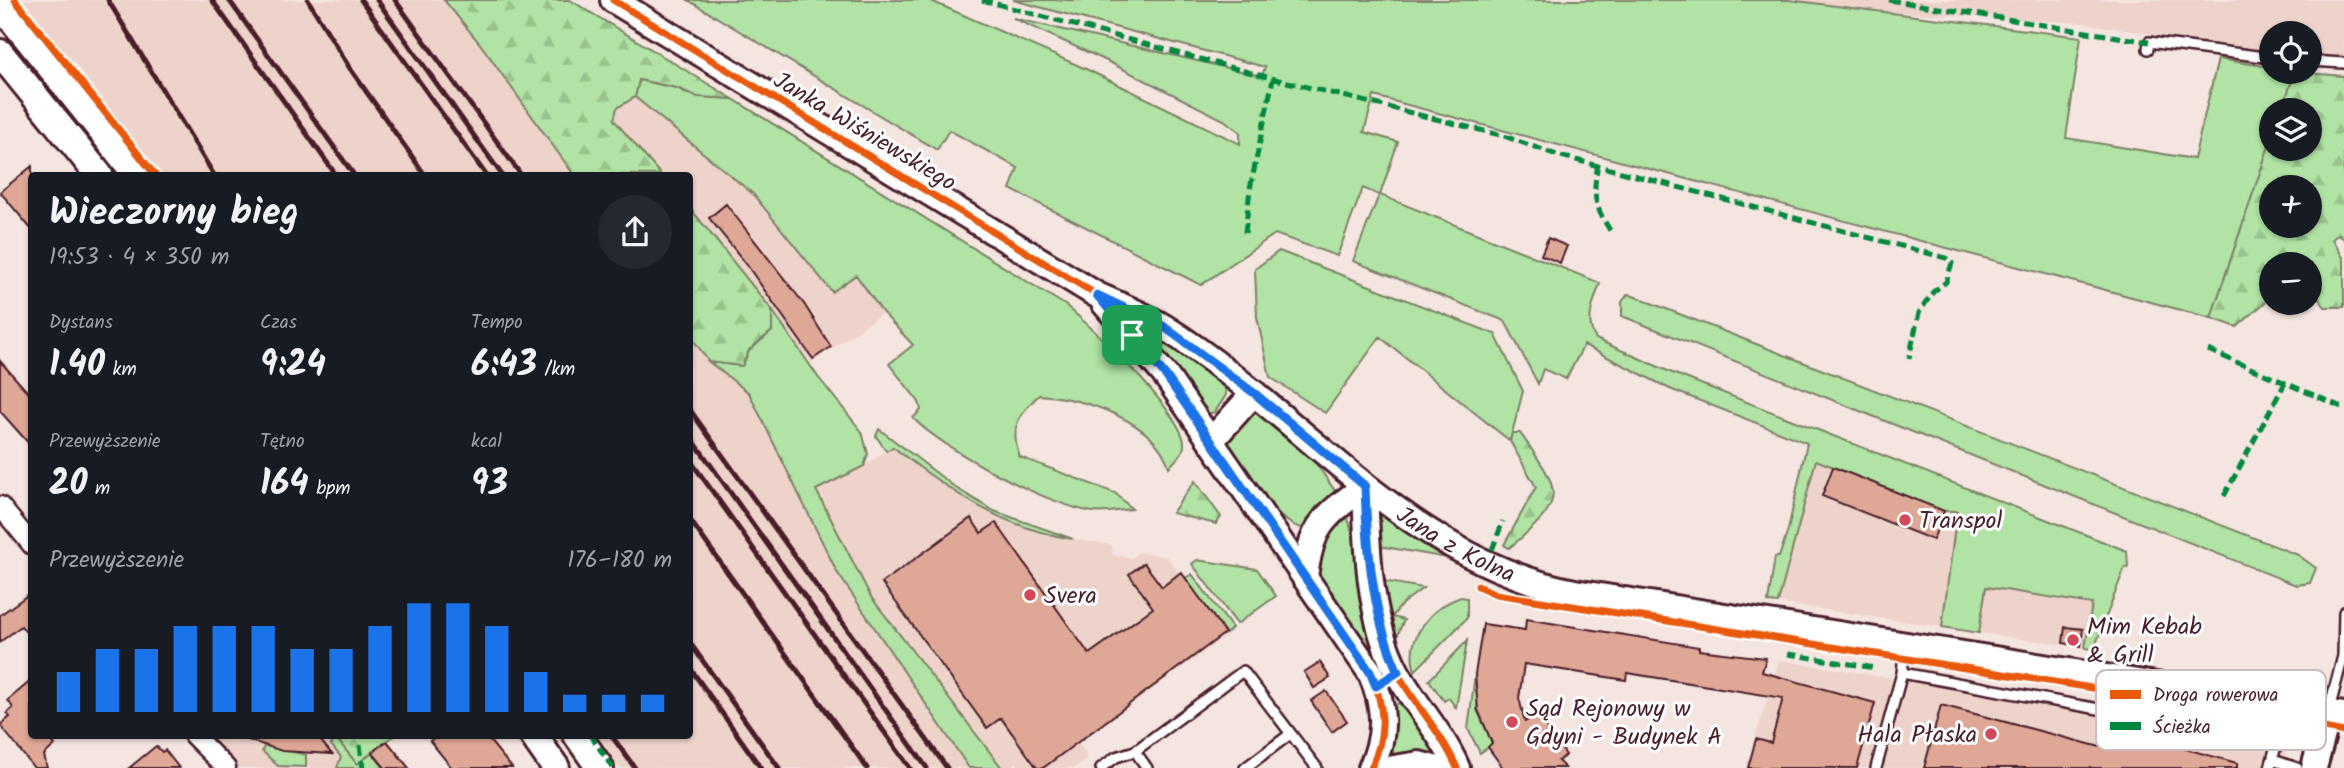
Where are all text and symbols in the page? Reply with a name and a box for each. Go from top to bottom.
map controls [2259,21,2322,315]
button: locate [2259,21,2322,84]
street label: Janka Wiśniewskiego [765,62,963,203]
button: layers [2259,98,2322,161]
button: + [2259,175,2322,238]
text: Wieczorny bieg [49,184,299,244]
button: share [598,195,672,269]
text: 19:53 · 4 × 350 m [49,240,229,276]
button: − [2259,252,2322,315]
pin [1102,305,1162,365]
text: Dystans [49,308,113,338]
text: Czas [260,308,297,338]
text: Tempo [471,308,523,338]
icon: arrive [1113,316,1151,354]
text: 1.40 [49,338,105,394]
text: 9:24 [260,338,326,394]
text: 6:43 [471,338,537,394]
text: km [105,355,137,385]
text: /km [537,355,575,385]
text: Przewyższenie [49,427,161,457]
text: Tętno [260,427,305,457]
text: kcal [471,427,502,457]
text: 20 [49,457,87,513]
text: 164 [260,457,309,513]
text: 93 [471,457,508,513]
text: m [87,474,110,504]
text: bpm [309,474,350,504]
street label: Jana z Kolna [1387,497,1521,594]
place label: Transpol [1919,502,2002,541]
marker: Transpol [1897,512,1913,528]
text: Przewyższenie [49,543,184,579]
text: 176–180 m [567,543,672,579]
place label: Svera [1044,577,1097,616]
marker: Svera [1022,587,1038,603]
place label: Mim Kebab & Grill [2087,608,2202,675]
marker: Mim Kebab & Grill [2065,632,2081,648]
legend [2096,670,2326,750]
text: Droga rowerowa [2153,681,2279,711]
place label: Sąd Rejonowy w Gdyni - Budynek A [1526,690,1722,757]
text: Ścieżka [2153,713,2211,743]
marker: Sąd Rejonowy w Gdyni - Budynek A [1504,714,1520,730]
place label: Hala Płaska [1857,716,1977,755]
marker: Hala Płaska [1983,726,1999,742]

